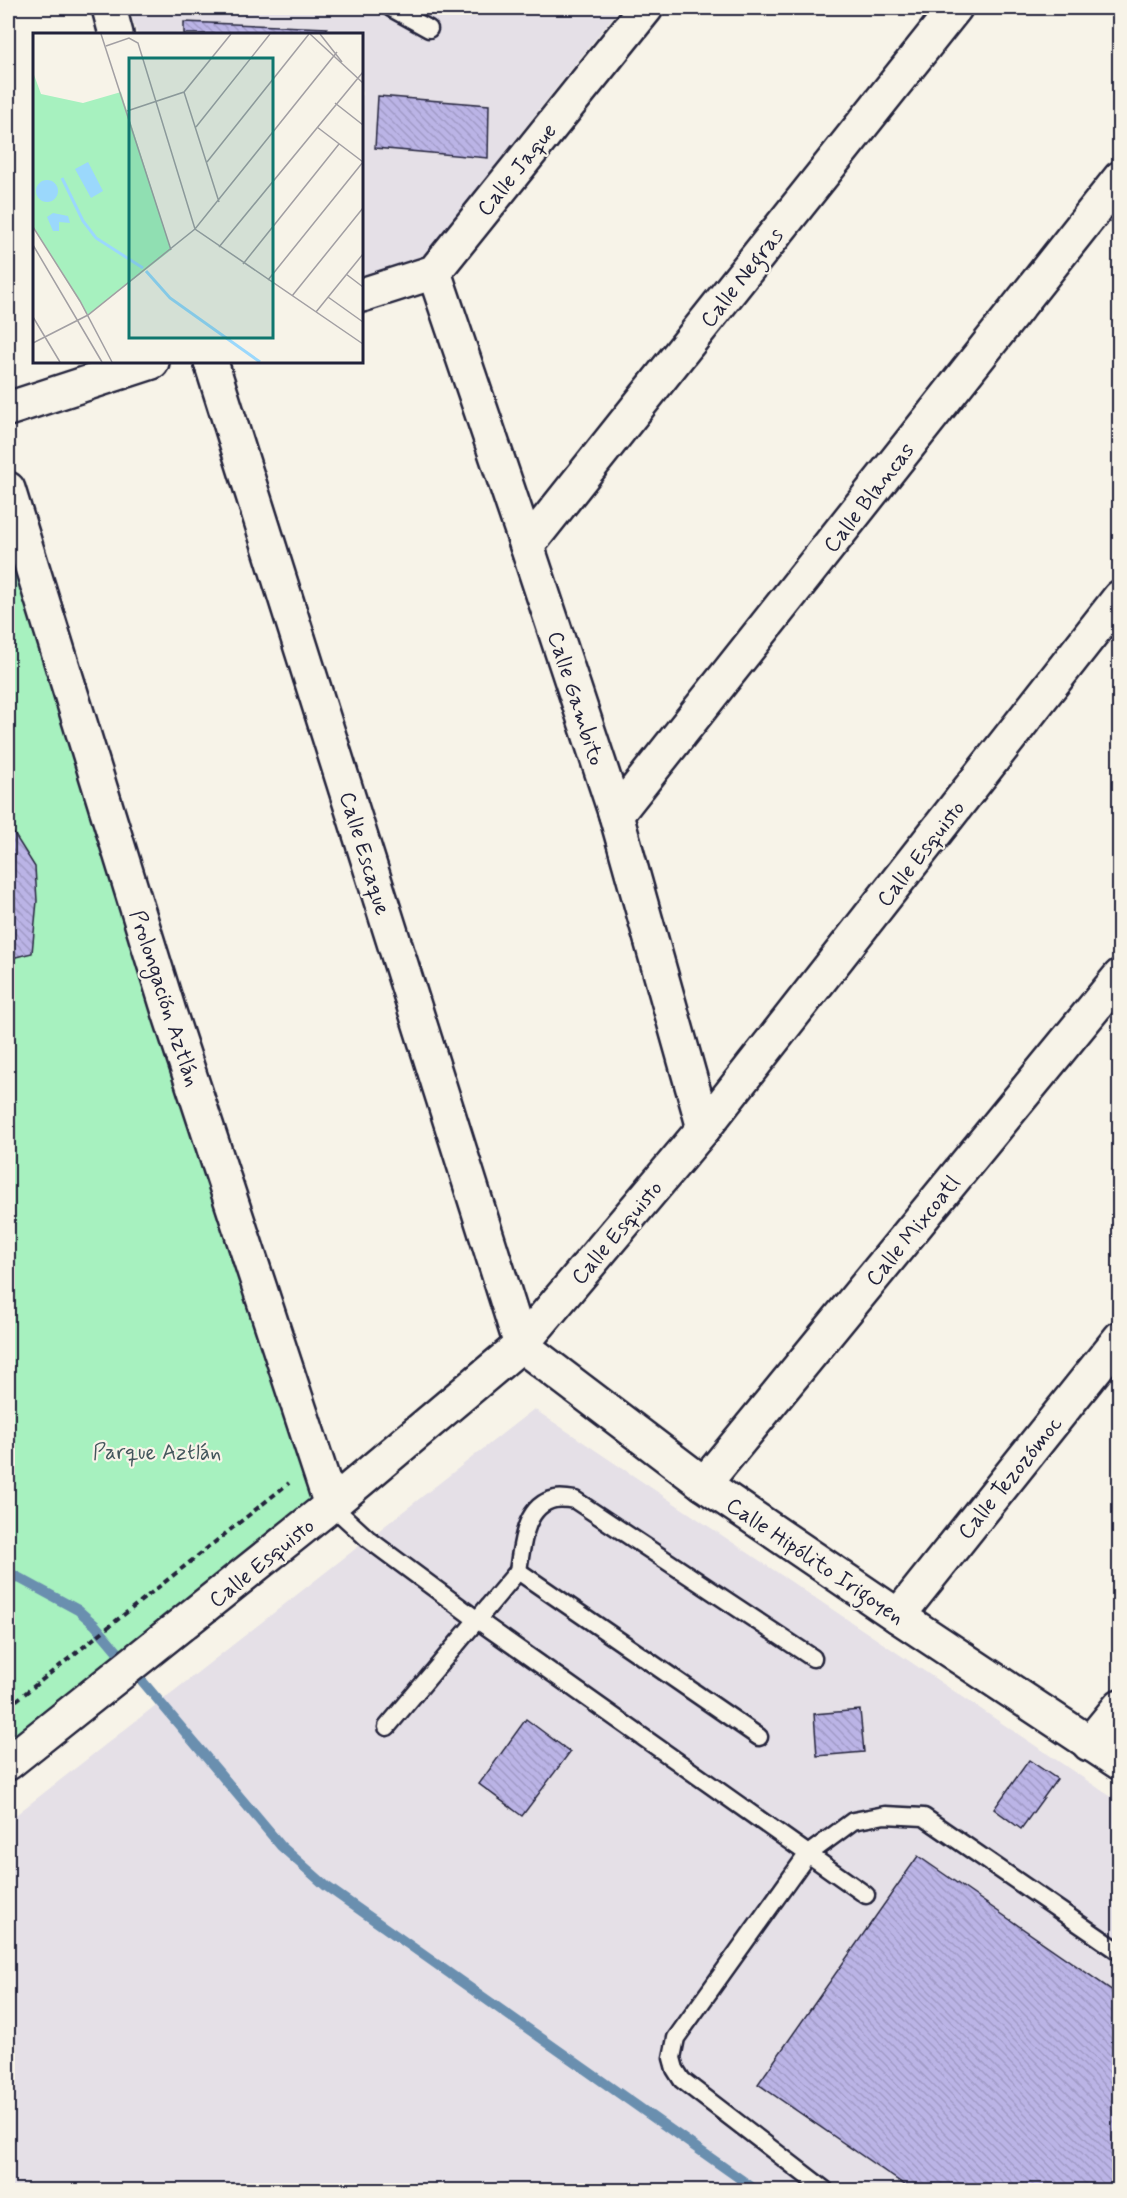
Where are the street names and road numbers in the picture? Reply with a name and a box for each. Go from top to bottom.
street label: Calle Jaque [472,118,564,222]
street label: Calle Negras [695,222,793,336]
street label: Calle Blancas [818,437,921,559]
street label: Calle Gambito [540,628,610,769]
street label: Calle Escaque [332,789,396,919]
street label: Calle Esquisto [871,795,972,913]
street label: Prolongación Aztlán [120,907,206,1091]
street label: Calle Mixcoatl [860,1170,967,1293]
street label: Calle Esquisto [566,1175,669,1291]
street label: Calle Tezozómoc [952,1411,1069,1546]
street label: Calle Hipólito Irigoyen [719,1492,909,1634]
street label: Calle Esquisto [204,1512,321,1615]

